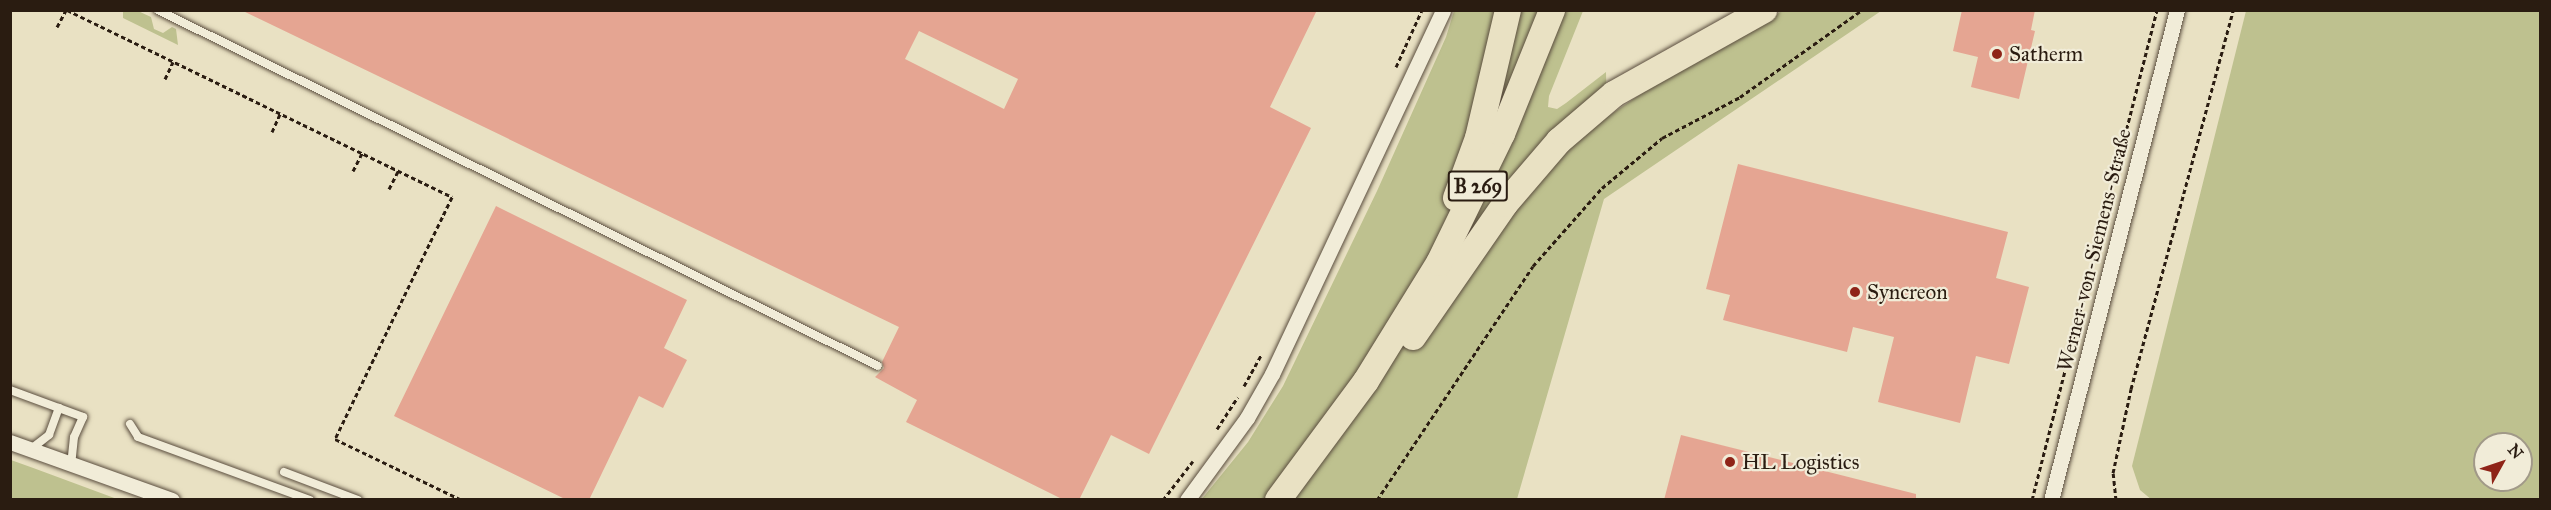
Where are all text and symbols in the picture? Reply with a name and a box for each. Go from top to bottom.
place label: Satherm [2009,41,2083,67]
marker: Satherm [1990,47,2004,61]
street label: Werner-von-Siemens-Straße [2052,126,2136,374]
road number: B 269 [1446,169,1510,203]
place label: Syncreon [1867,279,1948,305]
marker: Syncreon [1848,285,1862,299]
north arrow [2473,432,2533,492]
text: N [2504,440,2527,463]
place label: HL Logistics [1742,449,1859,475]
marker: HL Logistics [1723,455,1737,469]

